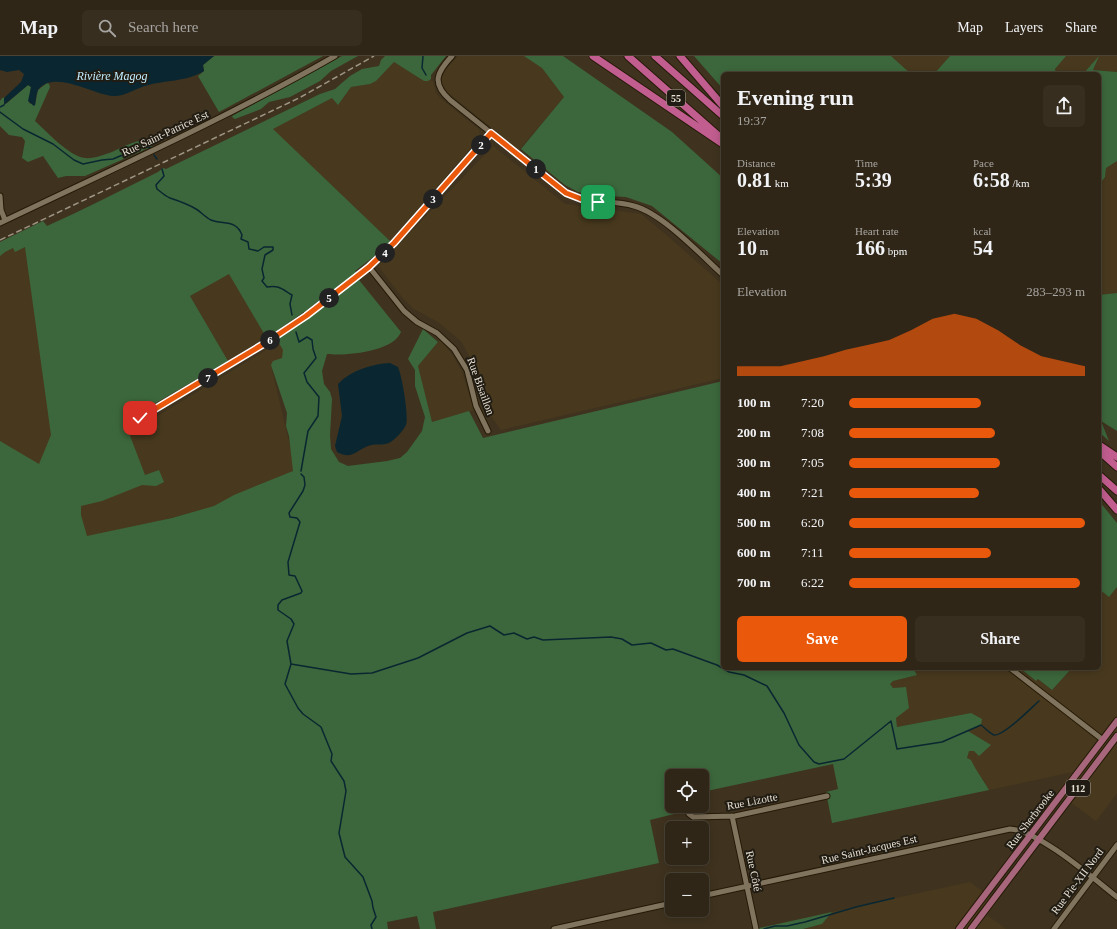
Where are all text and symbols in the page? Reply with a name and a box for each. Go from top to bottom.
search box [82,10,362,46]
text: Map [20,17,58,38]
icon: search [96,17,118,39]
text: Search here [128,19,198,35]
text: Map [957,20,983,35]
text: Layers [1005,20,1043,35]
text: Share [1065,20,1097,35]
water label: Rivière Magog [75,69,148,83]
text: Evening run [737,85,854,110]
button: share [1043,85,1085,127]
road number: 55 [667,90,685,106]
street label: Rue Saint-Patrice Est [120,108,210,158]
text: 19:37 [737,113,767,128]
pin: 2 [471,135,491,155]
text: 2 [478,139,484,151]
text: Distance [737,157,775,169]
text: Time [855,157,878,169]
text: Pace [973,157,994,169]
pin: 1 [526,159,546,179]
text: 1 [533,163,539,175]
text: 0.81 [737,169,772,191]
text: 5:39 [855,169,892,191]
text: 6:58 [973,169,1010,191]
text: km [772,177,789,189]
text: /km [1010,177,1030,189]
pin [581,185,615,219]
pin: 3 [423,189,443,209]
icon: arrive [587,191,609,213]
text: 3 [430,193,436,205]
text: Elevation [737,225,779,237]
text: Heart rate [855,225,899,237]
text: kcal [973,225,991,237]
text: 10 [737,237,757,259]
text: 166 [855,237,885,259]
text: 54 [973,237,993,259]
pin: 4 [375,243,395,263]
text: m [757,245,768,257]
text: bpm [885,245,907,257]
text: 4 [382,247,388,259]
text: Elevation [737,284,787,299]
text: 283–293 m [1026,284,1085,299]
pin: 5 [319,288,339,308]
text: 5 [326,292,332,304]
pin: 6 [260,330,280,350]
text: 6 [267,334,273,346]
street label: Rue Bisaillon [465,356,497,417]
pin: 7 [198,368,218,388]
text: 7 [205,372,211,384]
text: 100 m [737,395,771,410]
text: 7:20 [801,395,824,410]
pin [123,401,157,435]
icon: check [129,407,151,429]
text: 200 m [737,425,771,440]
text: 7:08 [801,425,824,440]
text: 300 m [737,455,771,470]
text: 7:05 [801,455,824,470]
text: 400 m [737,485,771,500]
text: 7:21 [801,485,824,500]
text: 500 m [737,515,771,530]
text: 6:20 [801,515,824,530]
text: 600 m [737,545,771,560]
text: 7:11 [801,545,824,560]
text: 700 m [737,575,771,590]
text: 6:22 [801,575,824,590]
button: Save [737,616,907,662]
button: Share [915,616,1085,662]
map controls [665,769,709,917]
button: locate [665,769,709,813]
road number: 112 [1066,780,1090,796]
street label: Rue Sherbrooke [1004,787,1056,851]
street label: Rue Lizotte [726,790,779,812]
button: + [665,821,709,865]
street label: Rue Saint-Jacques Est [820,832,918,866]
street label: Rue Pie-XII Nord [1048,846,1106,916]
street label: Rue Côté [744,850,764,893]
button: − [665,873,709,917]

